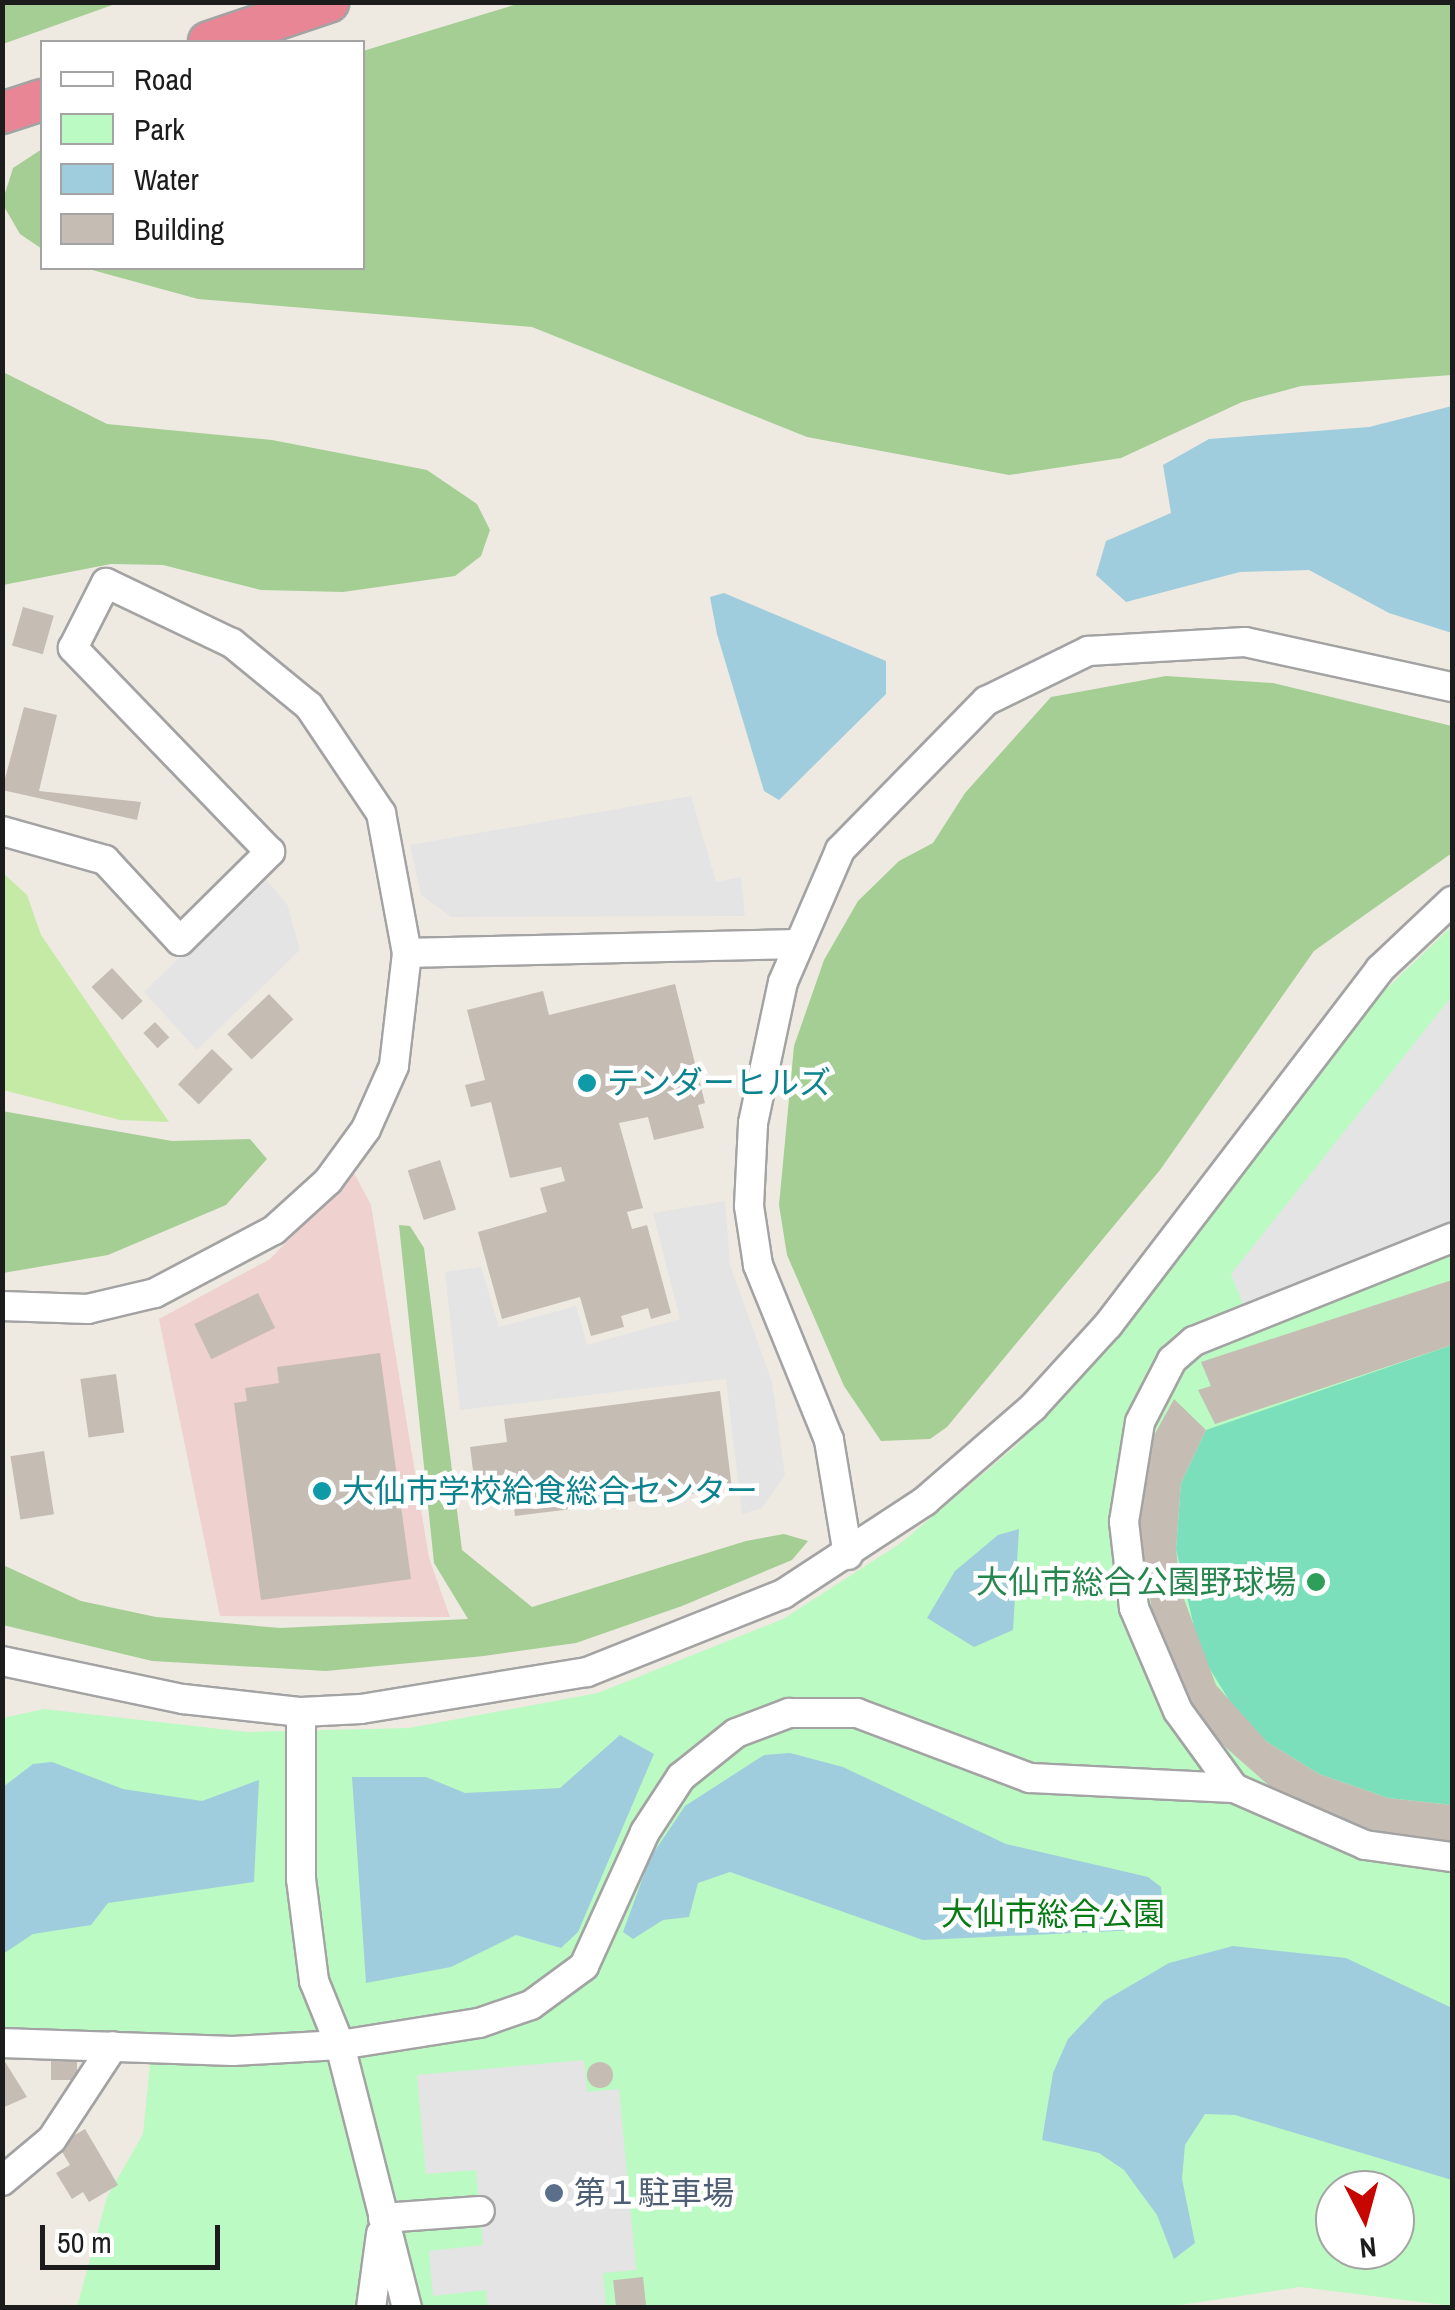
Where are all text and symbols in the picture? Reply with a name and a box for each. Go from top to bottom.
legend [40,40,365,270]
text: Road [134,59,193,99]
text: Park [134,109,185,149]
text: Water [134,159,199,199]
text: Building [134,209,224,249]
place label: テンダーヒルズ [607,1064,831,1102]
marker: テンダーヒルズ [576,1072,598,1094]
place label: 大仙市学校給食総合センター [342,1472,758,1510]
marker: 大仙市学校給食総合センター [311,1480,333,1502]
place label: 大仙市総合公園野球場 [976,1563,1296,1601]
marker: 大仙市総合公園野球場 [1305,1571,1327,1593]
park label: 大仙市総合公園 [941,1895,1165,1933]
north arrow [1315,2170,1415,2270]
place label: 第１駐車場 [574,2174,734,2212]
marker: 第１駐車場 [543,2182,565,2204]
scale bar [45,2205,225,2267]
text: 50 m [57,2222,112,2262]
text: N [1358,2228,1378,2268]

